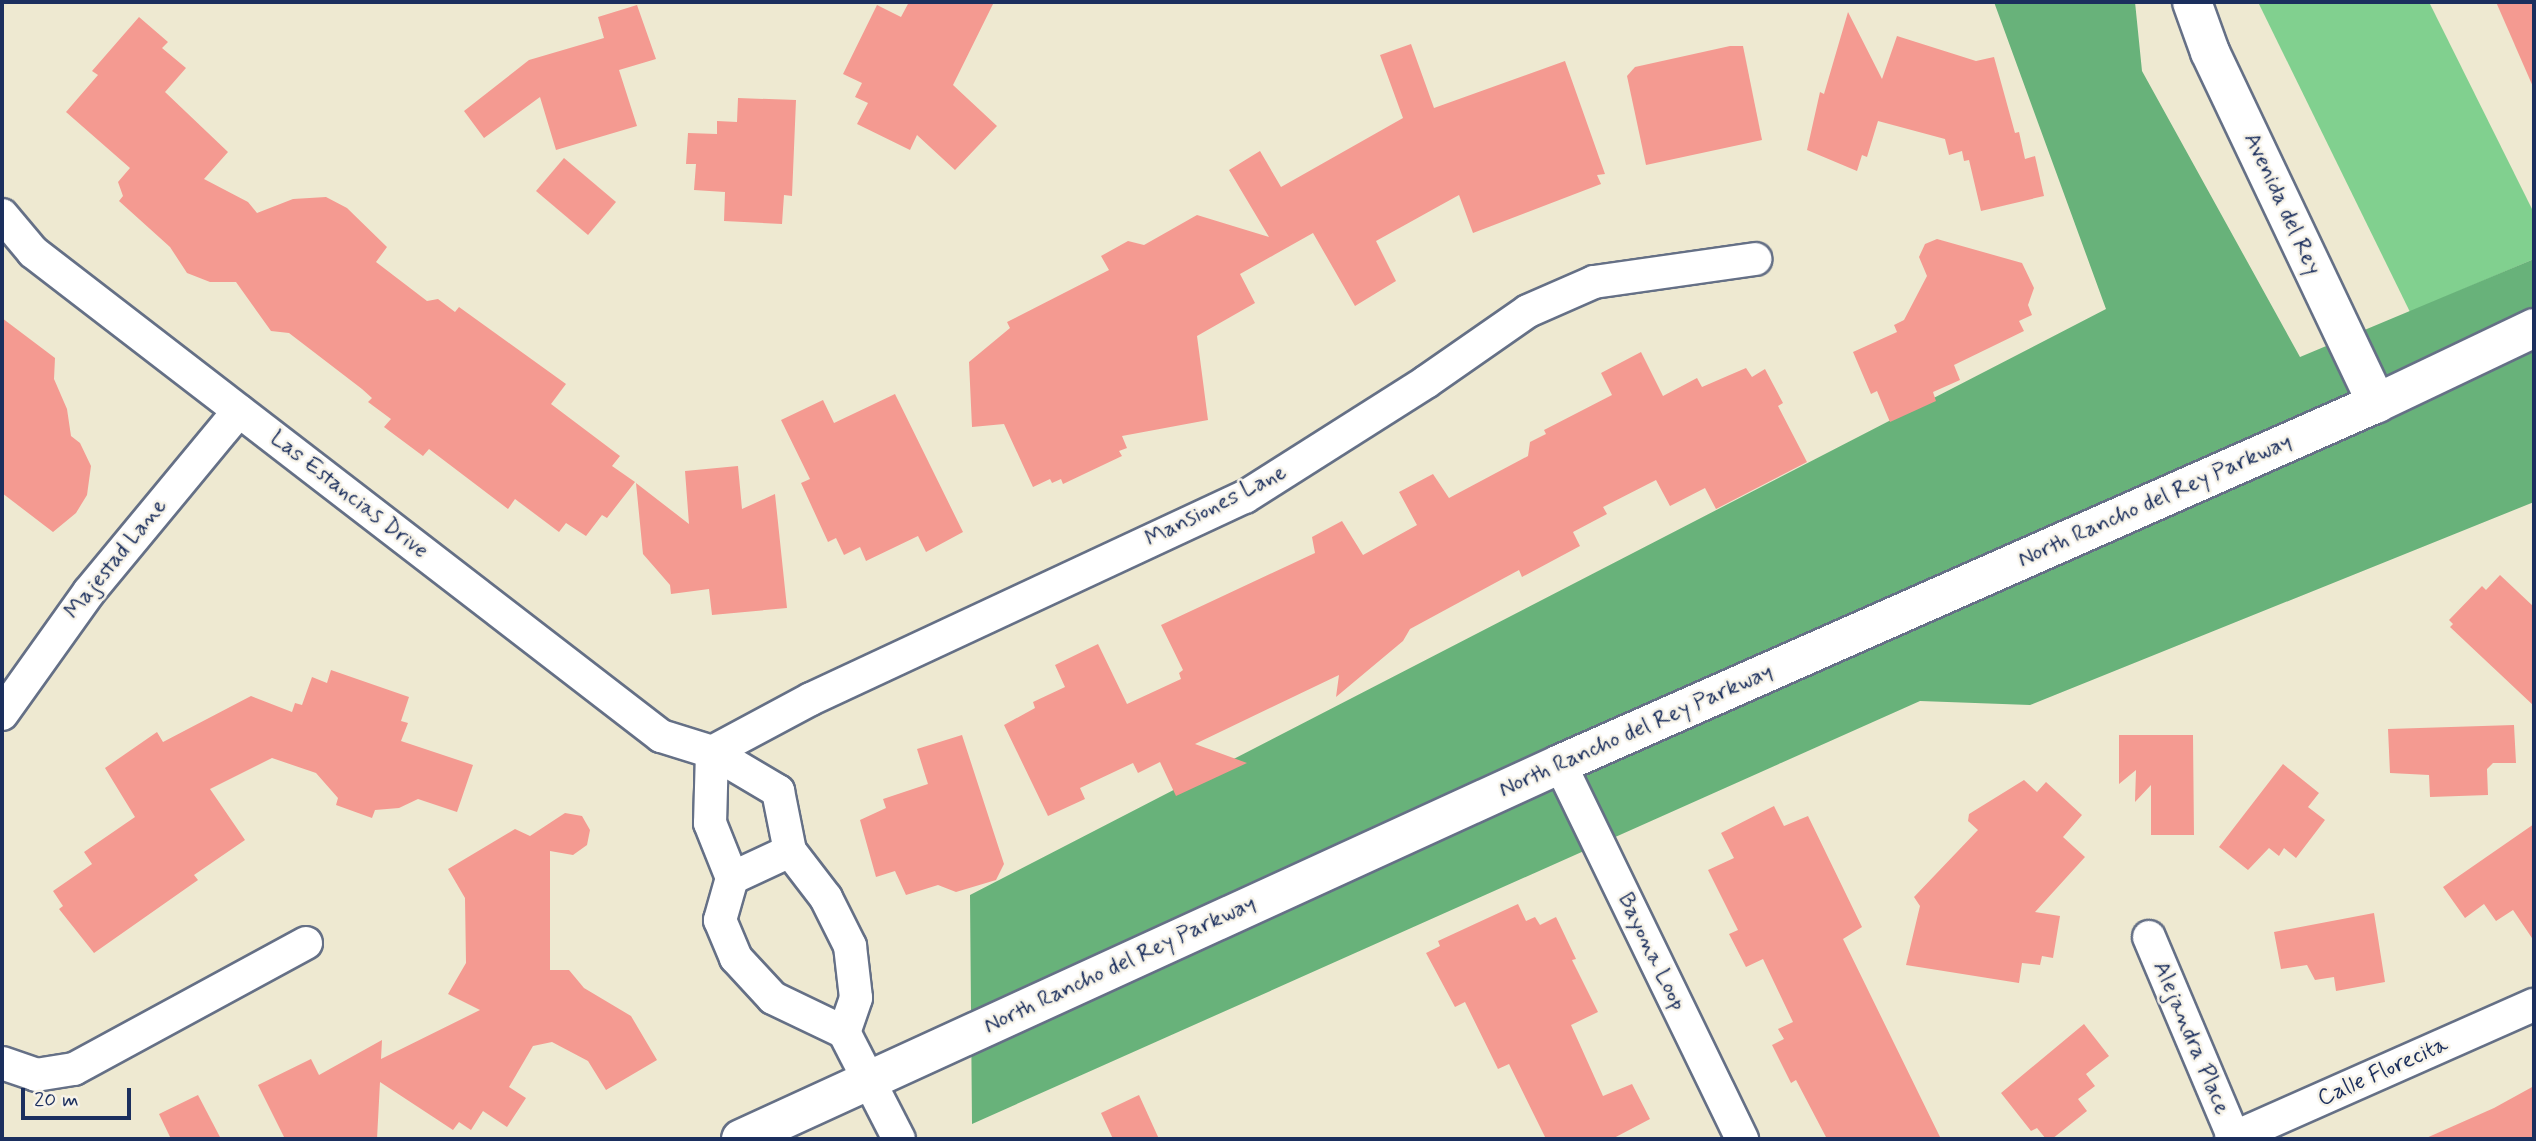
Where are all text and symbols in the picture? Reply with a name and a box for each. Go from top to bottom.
street label: Avenida del Rey [2237,129,2327,279]
street label: Las Estancias Drive [266,426,432,564]
street label: North Rancho del Rey Parkway [2014,428,2296,574]
street label: Mansiones Lane [1140,458,1292,554]
street label: Majestad Lane [60,494,172,624]
street label: North Rancho del Rey Parkway [1495,658,1777,804]
street label: Bayona Loop [1611,889,1691,1015]
street label: North Rancho del Rey Parkway [979,890,1261,1040]
street label: Alejandra Place [2147,958,2235,1118]
street label: Calle Florecita [2314,1031,2452,1113]
scale bar [24,1074,135,1118]
text: 20 m [34,1086,79,1114]

